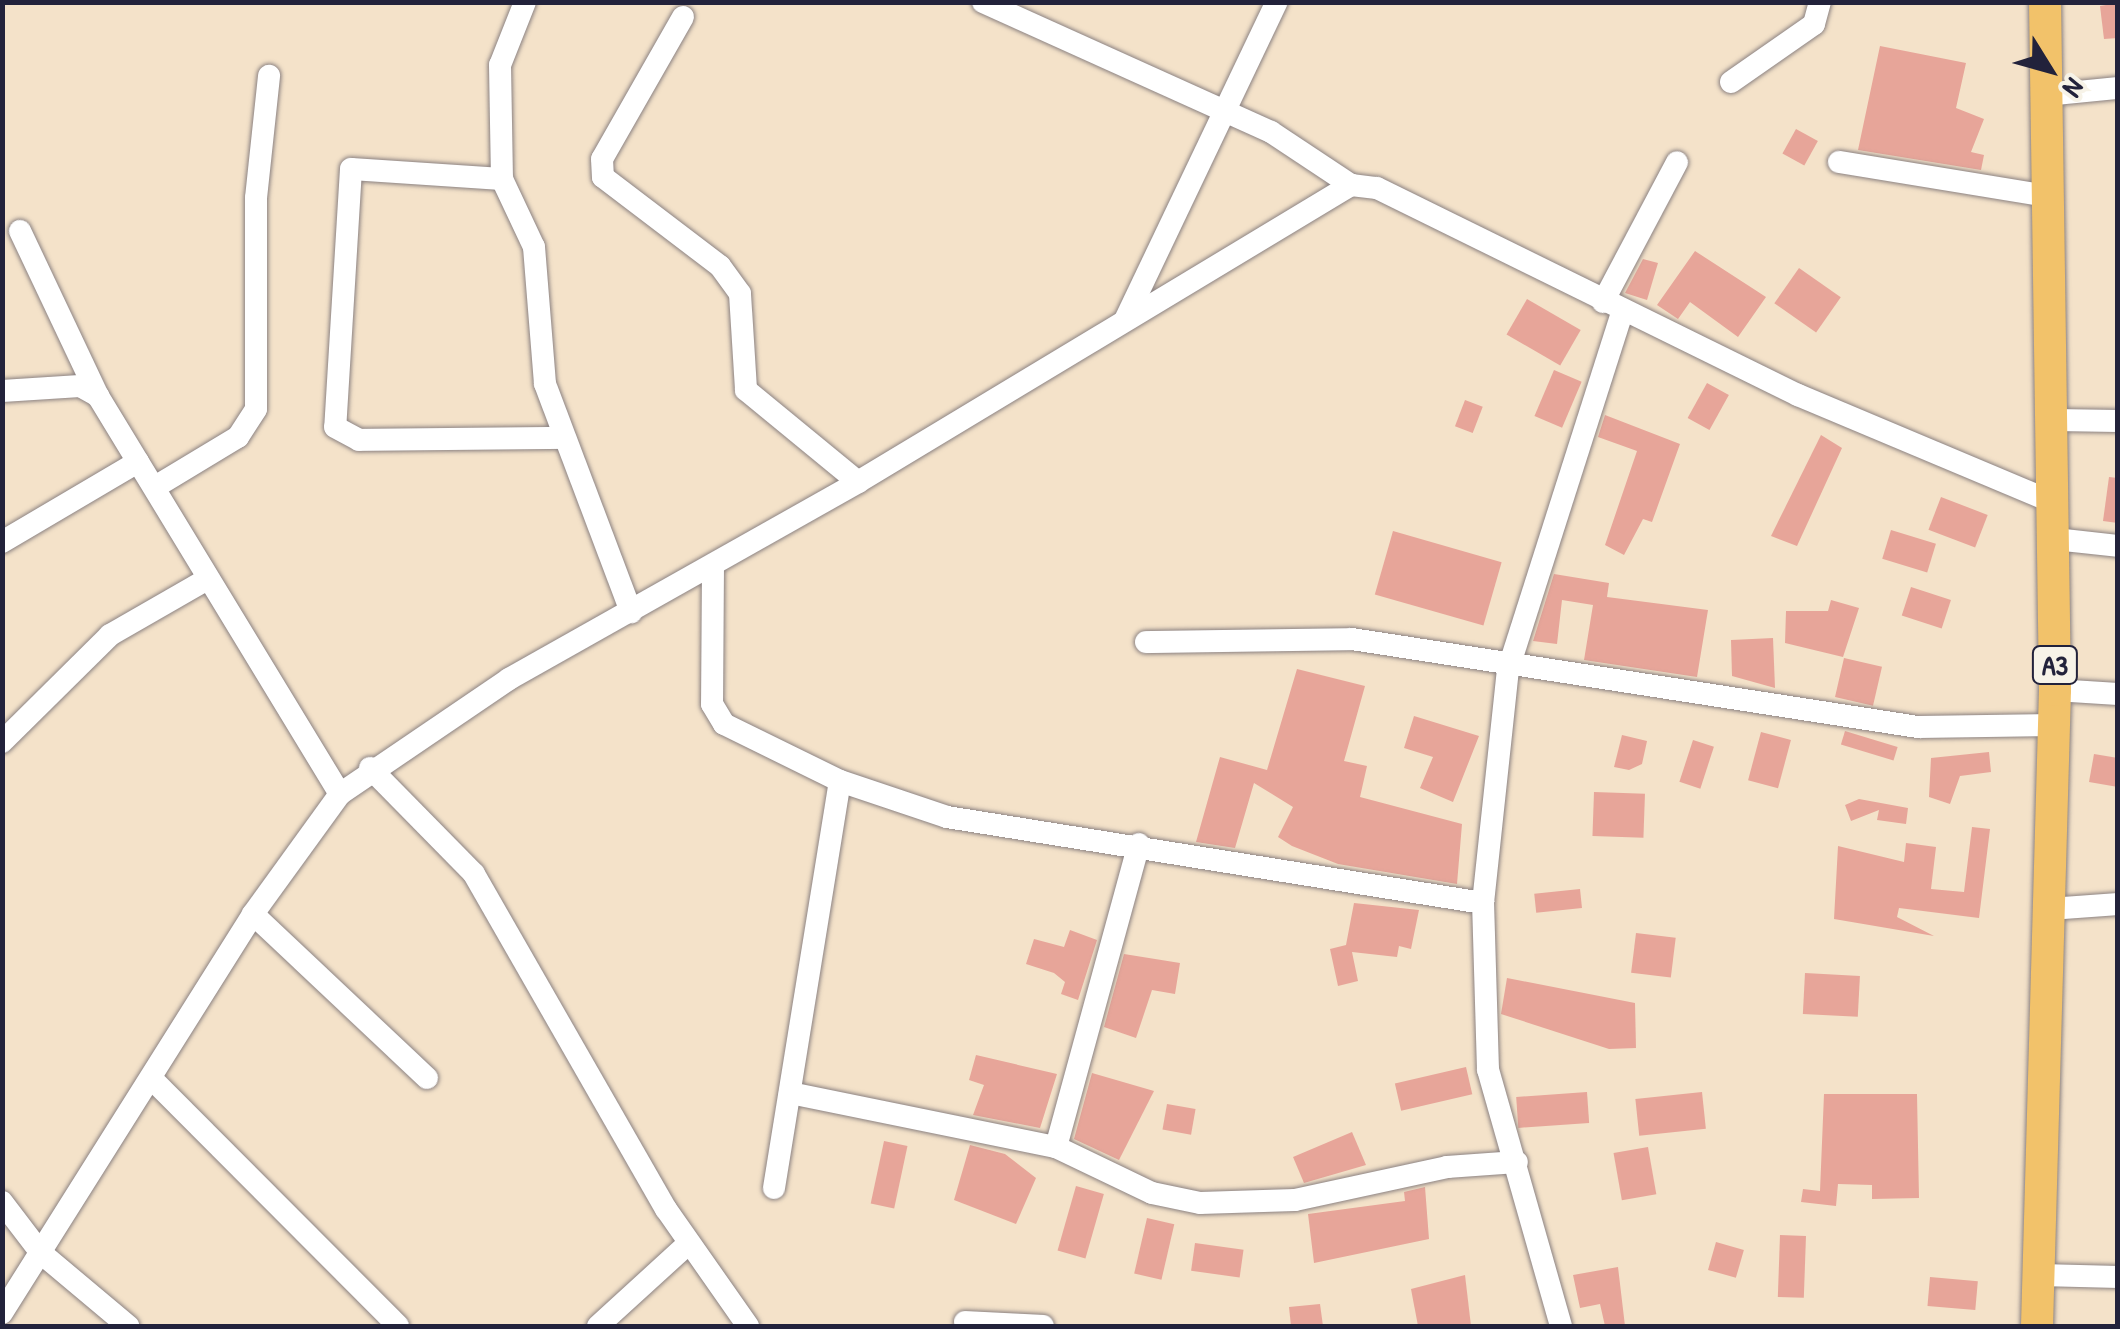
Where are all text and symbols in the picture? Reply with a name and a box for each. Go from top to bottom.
north arrow [2000,20,2100,120]
text: N [2054,71,2094,105]
road number: A3 [2030,642,2080,688]

